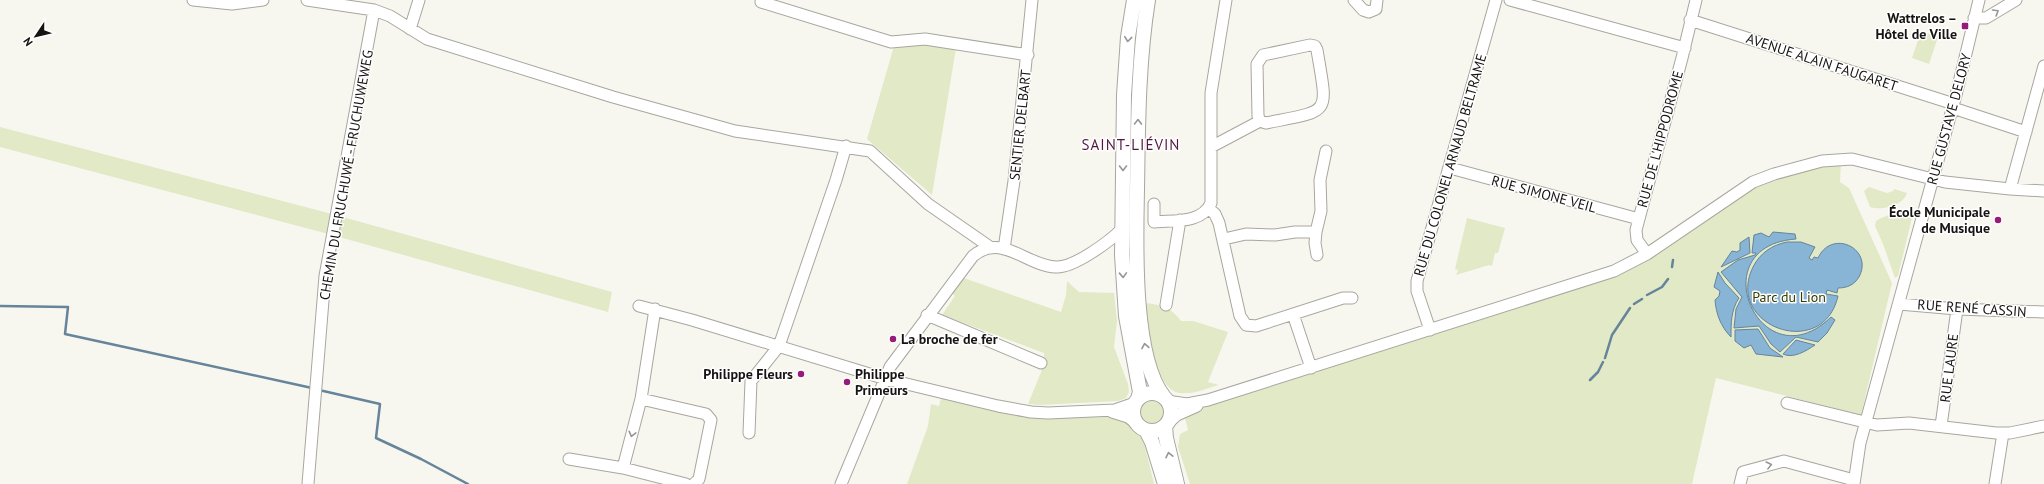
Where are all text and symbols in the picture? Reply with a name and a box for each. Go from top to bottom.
place label: Wattrelos – Hôtel de Ville [1875,9,1957,43]
one-way arrow [1992,9,1999,17]
north arrow [16,16,56,56]
marker: Wattrelos – Hôtel de Ville [1960,21,1970,31]
street label: AVENUE ALAIN FAUGARET [1744,29,1900,95]
text: N [20,35,36,49]
one-way arrow [1124,36,1133,42]
street label: CHEMIN DU FRUCHUWÉ - FRUCHUWEWEG [315,48,377,302]
street label: RUE GUSTAVE DELORY [1923,51,1975,187]
street label: RUE DU COLONEL ARNAUD BELTRAME [1410,52,1490,278]
street label: SENTIER DELBART [1005,68,1035,181]
street label: RUE DE L'HIPPODROME [1633,68,1687,210]
one-way arrow [1134,119,1142,125]
district label: SAINT-LIÉVIN [1082,135,1180,154]
one-way arrow [1119,165,1127,171]
street label: RUE SIMONE VEIL [1490,171,1598,217]
place label: École Municipale de Musique [1889,203,1990,237]
marker: École Municipale de Musique [1993,215,2003,225]
one-way arrow [1118,272,1127,278]
park label: Parc du Lion [1752,288,1826,306]
street label: RUE RENÉ CASSIN [1917,295,2027,321]
place label: La broche de fer [901,330,998,348]
street label: RUE LAURE [1936,333,1962,403]
marker: La broche de fer [888,334,898,344]
one-way arrow [1142,343,1150,349]
place label: Philippe Fleurs [703,365,793,383]
place label: Philippe Primeurs [855,365,908,399]
marker: Philippe Fleurs [796,369,806,379]
marker: Philippe Primeurs [842,377,852,387]
one-way arrow [628,430,637,437]
one-way arrow [1166,452,1174,458]
one-way arrow [1765,461,1772,470]

